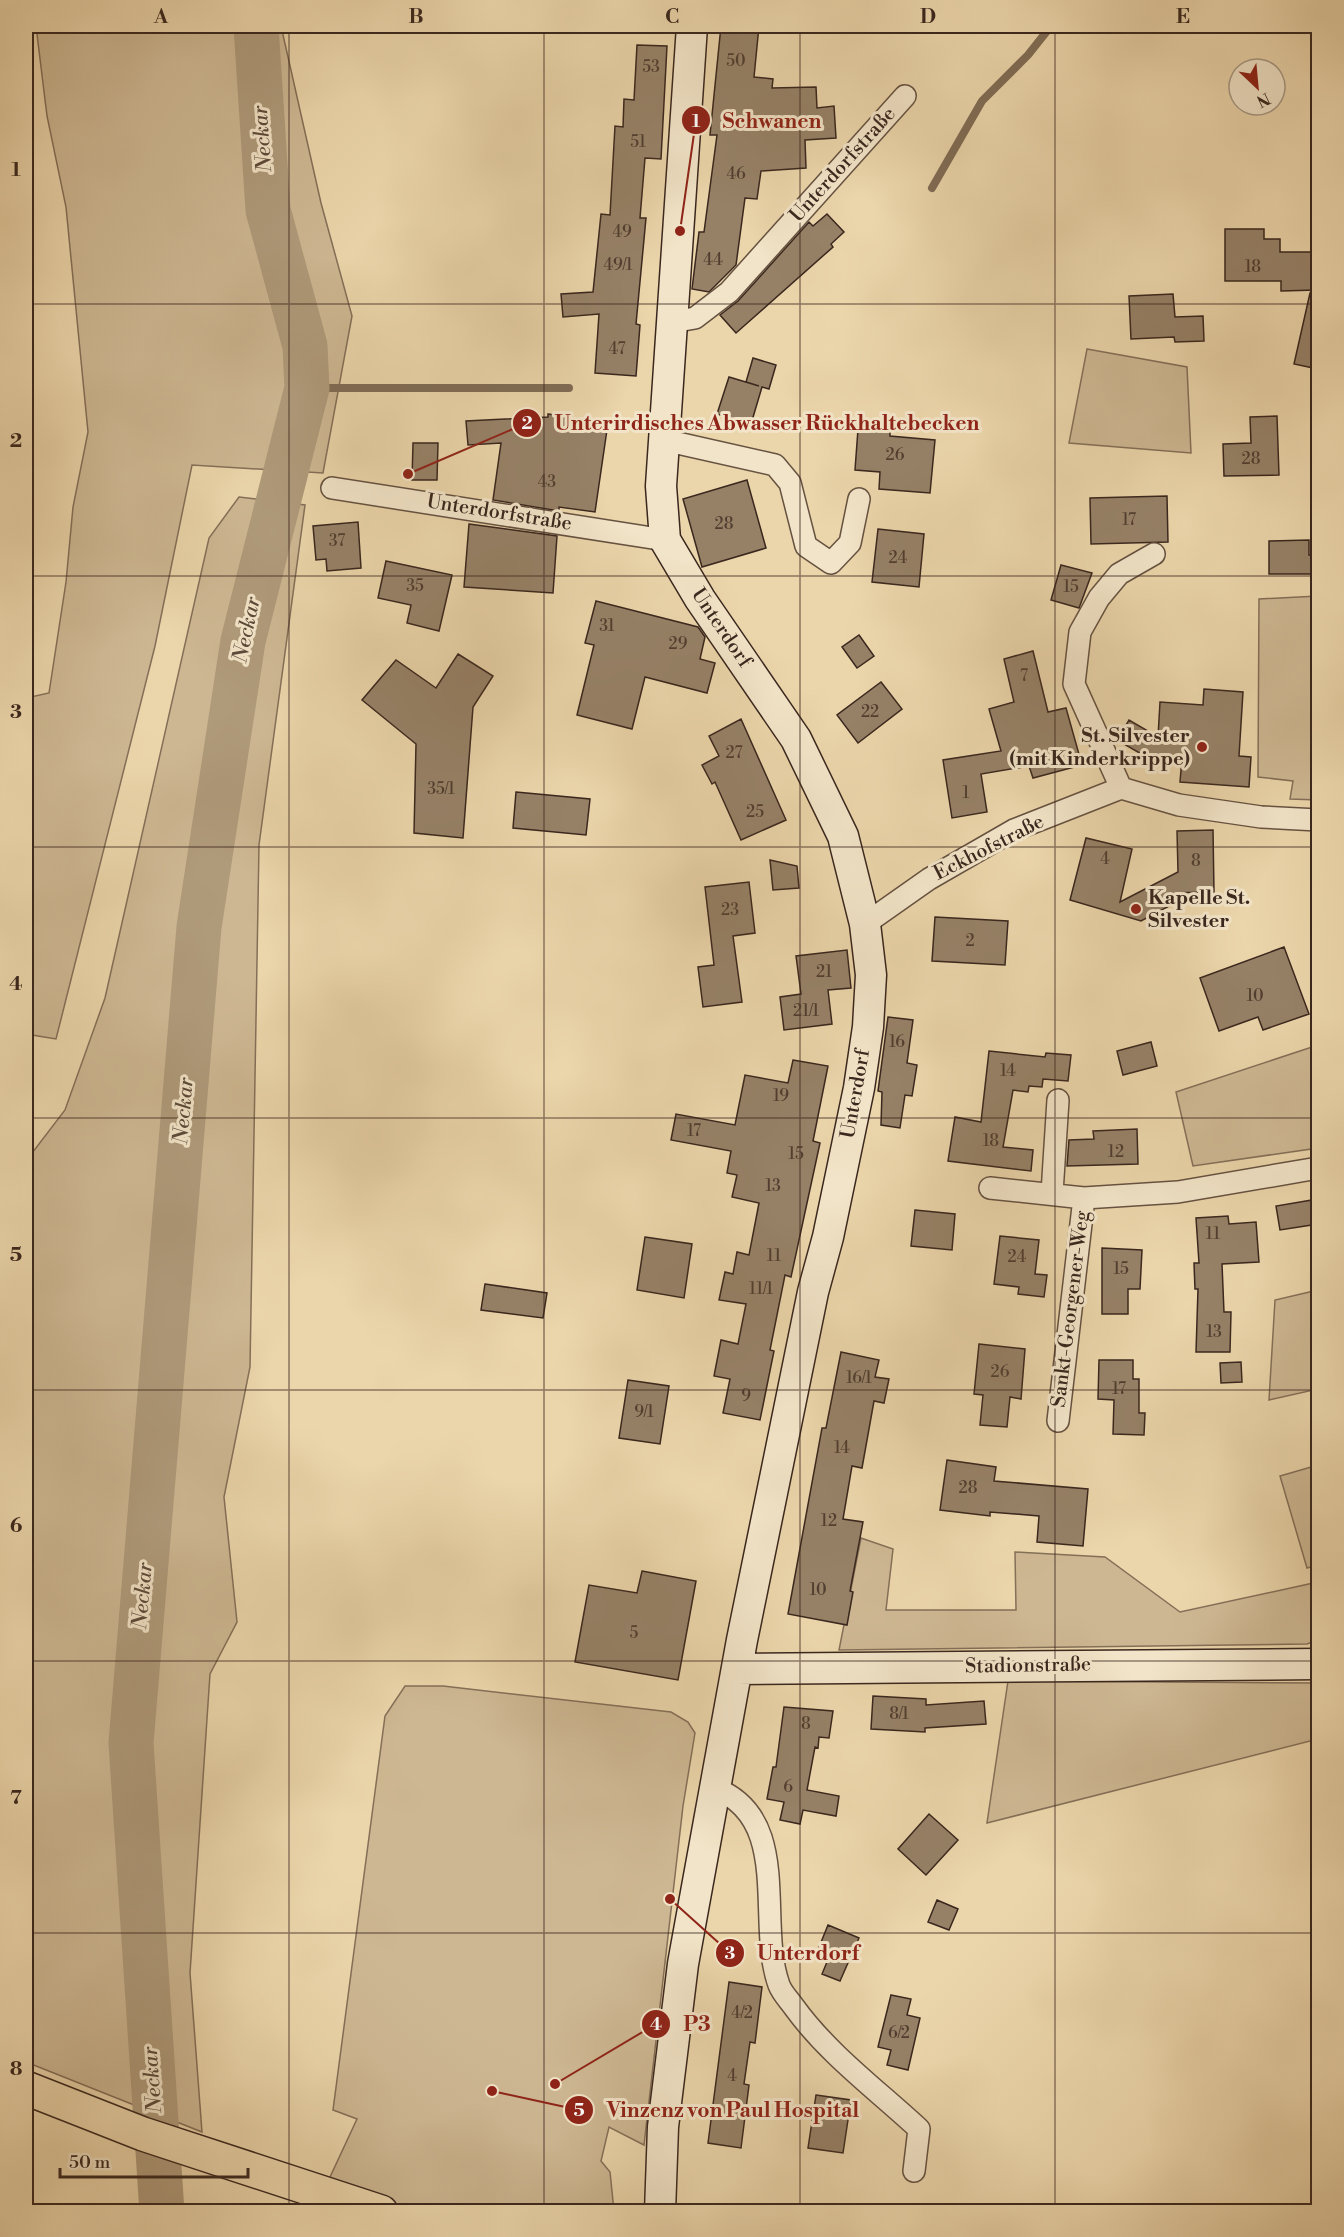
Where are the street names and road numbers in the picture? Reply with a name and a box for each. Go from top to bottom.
street label: Unterdorfstraße [785,102,901,228]
street label: Unterdorfstraße [425,489,573,537]
street label: Unterdorf [685,583,757,673]
street label: Eckhofstraße [930,809,1048,887]
street label: Unterdorf [836,1046,876,1141]
street label: Sankt-Georgener-Weg [1047,1209,1096,1409]
street label: Stadionstraße [965,1652,1091,1680]

